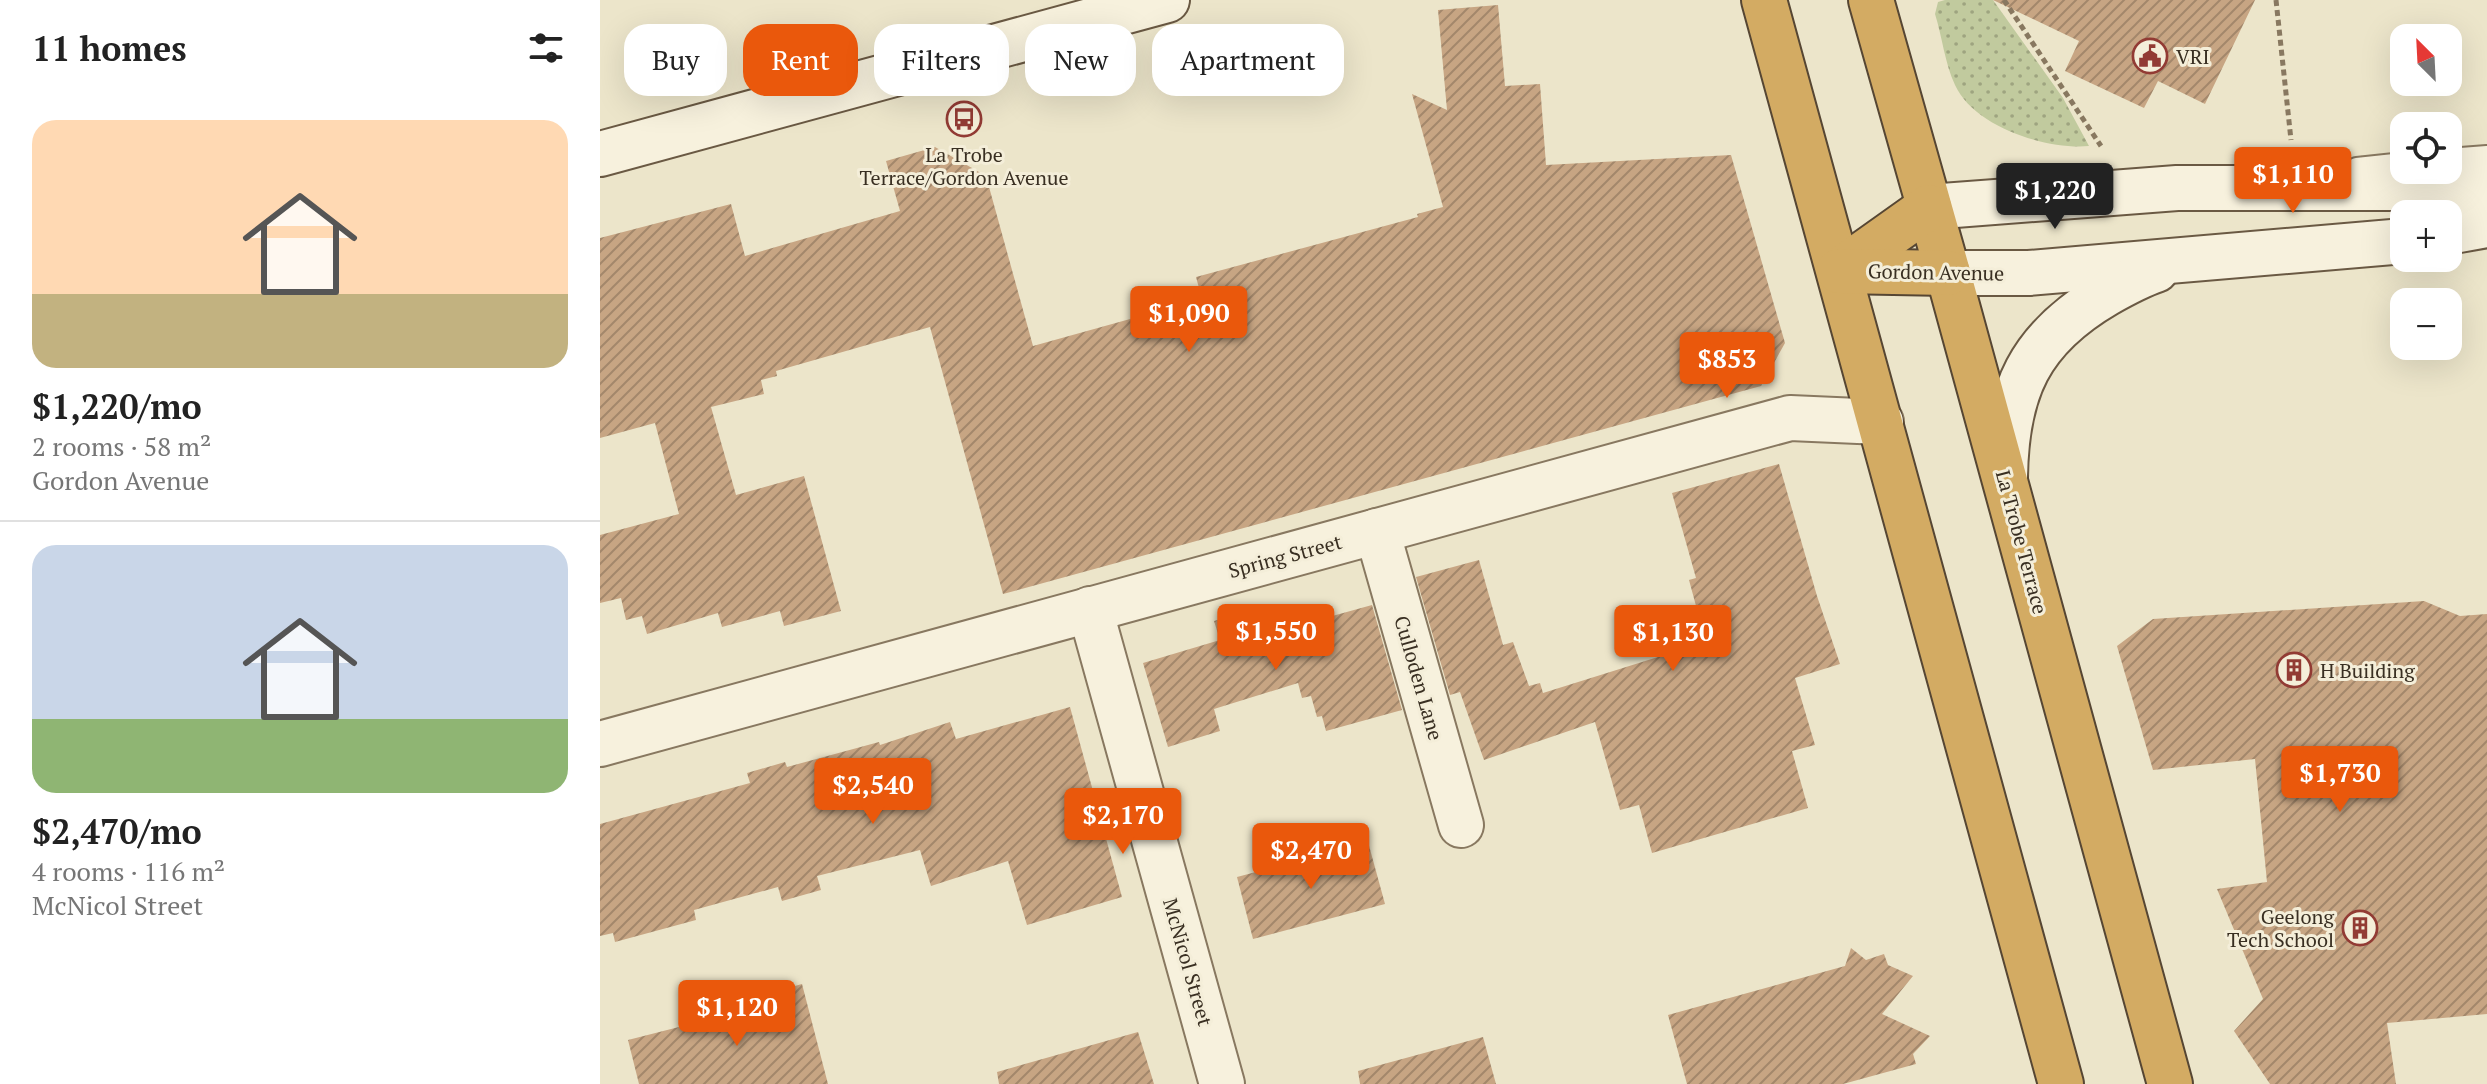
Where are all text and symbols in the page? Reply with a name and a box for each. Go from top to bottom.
chip: Buy [624,24,727,96]
chip: Rent [743,24,858,96]
chip: Filters [874,24,1009,96]
chip: New [1025,24,1136,96]
chip: Apartment [1152,24,1344,96]
north arrow [2390,24,2462,96]
map controls [2390,24,2462,360]
text: 11 homes [32,26,187,71]
icon: filters [524,26,568,70]
public building icon: VRI [2131,37,2169,75]
place label: VRI [2176,43,2209,70]
bus stop icon: La Trobe Terrace/Gordon Avenue [945,100,983,138]
button: locate [2390,112,2462,184]
place label: La Trobe Terrace/Gordon Avenue [859,141,1069,191]
pin: $1,110 [2228,147,2358,215]
text: $1,110 [2252,156,2334,190]
pin: $1,220 [1990,163,2120,231]
icon: home [228,172,372,316]
text: $1,220 [2014,172,2096,206]
button: + [2390,200,2462,272]
street label: Gordon Avenue [1868,257,2004,287]
pin: $1,090 [1124,286,1254,354]
button: − [2390,288,2462,360]
text: $1,090 [1148,295,1230,329]
pin: $853 [1680,332,1774,400]
text: $853 [1698,341,1756,375]
text: $1,220/mo [32,384,202,429]
text: 2 rooms · 58 m² [32,429,211,463]
text: Gordon Avenue [32,463,209,497]
street label: La Trobe Terrace [1990,467,2054,617]
street label: Spring Street [1225,528,1345,584]
icon: home [228,597,372,741]
pin: $1,550 [1211,604,1341,672]
pin: $1,130 [1608,605,1738,673]
text: $1,550 [1235,613,1317,647]
street label: Culloden Lane [1388,613,1450,743]
text: $1,130 [1632,614,1714,648]
building icon: H Building [2275,651,2313,689]
place label: H Building [2320,657,2415,684]
pin: $1,730 [2275,746,2405,814]
text: $1,730 [2299,755,2381,789]
pin: $2,540 [808,758,938,826]
text: $2,540 [832,767,914,801]
pin: $2,170 [1058,788,1188,856]
text: $2,170 [1082,797,1164,831]
text: $2,470/mo [32,809,202,854]
pin: $2,470 [1246,823,1376,891]
text: $2,470 [1270,832,1352,866]
text: 4 rooms · 116 m² [32,854,225,888]
text: McNicol Street [32,888,203,922]
street label: McNicol Street [1157,895,1219,1030]
place label: Geelong Tech School [2227,903,2334,953]
building icon: Geelong Tech School [2341,909,2379,947]
pin: $1,120 [672,980,802,1048]
text: $1,120 [696,989,778,1023]

